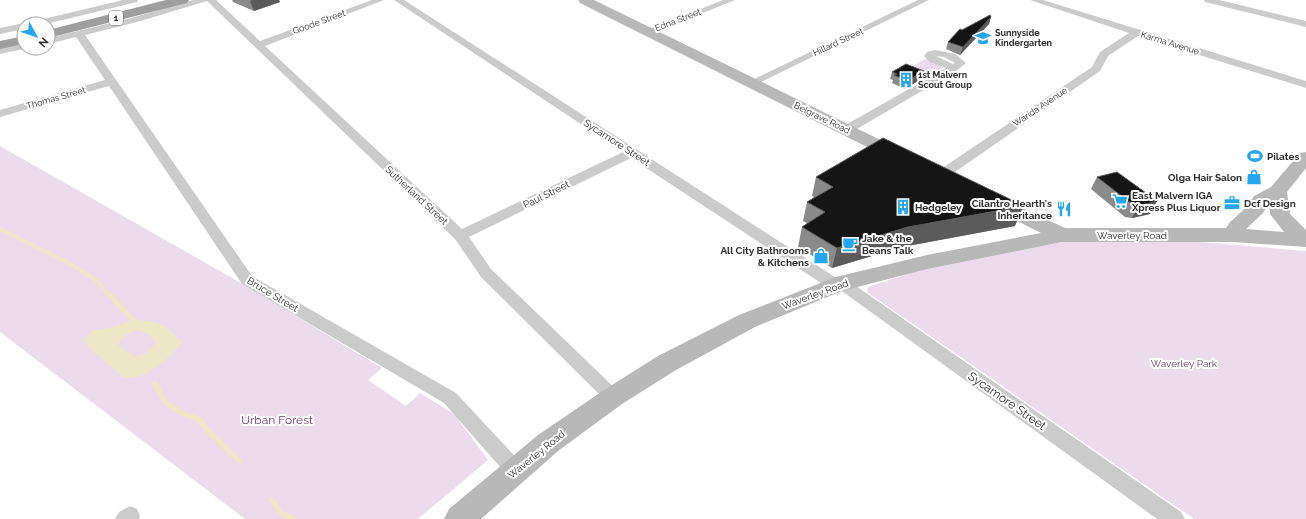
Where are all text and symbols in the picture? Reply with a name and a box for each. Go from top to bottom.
street label: Edna Street [654,7,702,33]
street label: Goode Street [291,8,347,36]
road number: 1 [109,11,123,25]
north arrow [16,16,56,56]
street label: Hillard Street [811,26,865,58]
place label: Sunnyside Kindergarten [995,28,1052,48]
school or university icon: Sunnyside Kindergarten [974,29,992,47]
street label: Karma Avenue [1140,29,1201,57]
text: N [36,35,51,50]
place label: 1st Malvern Scout Group [918,70,972,90]
building icon: 1st Malvern Scout Group [897,71,915,89]
street label: Thomas Street [25,85,87,111]
street label: Warida Avenue [1011,85,1070,129]
street label: Belgrave Road [792,100,852,136]
street label: Sycamore Street [582,117,652,168]
sports icon: Pilates [1246,147,1264,165]
place label: Pilates [1267,151,1299,162]
street label: Sutherland Street [383,164,451,227]
shop icon: Olga Hair Salon [1245,168,1263,186]
place label: Olga Hair Salon [1168,172,1242,183]
street label: Paul Street [521,178,572,210]
place label: East Malvern IGA Xpress Plus Liquor [1131,190,1221,213]
supermarket icon: East Malvern IGA Xpress Plus Liquor [1111,192,1129,210]
office icon: Dcf Design [1223,194,1241,212]
building icon: Hedgeley [894,198,912,216]
place label: Cilantro Hearth's Inheritance [972,198,1052,221]
place label: Dcf Design [1244,198,1296,209]
restaurant icon: Cilantro Hearth's Inheritance [1055,200,1073,218]
place label: Hedgeley [915,202,962,213]
street label: Waverley Road [1097,230,1167,241]
place label: Jake & the Beans Talk [862,233,914,256]
cafe icon: Jake & the Beans Talk [841,235,859,253]
place label: All City Bathrooms & Kitchens [720,245,809,268]
shop icon: All City Bathrooms & Kitchens [812,247,830,265]
street label: Bruce Street [245,275,301,314]
street label: Waverley Road [780,277,850,312]
park label: Waverley Park [1151,358,1218,369]
street label: Sycamore Street [965,369,1049,433]
park label: Urban Forest [241,413,313,427]
street label: Waverley Road [506,428,567,481]

